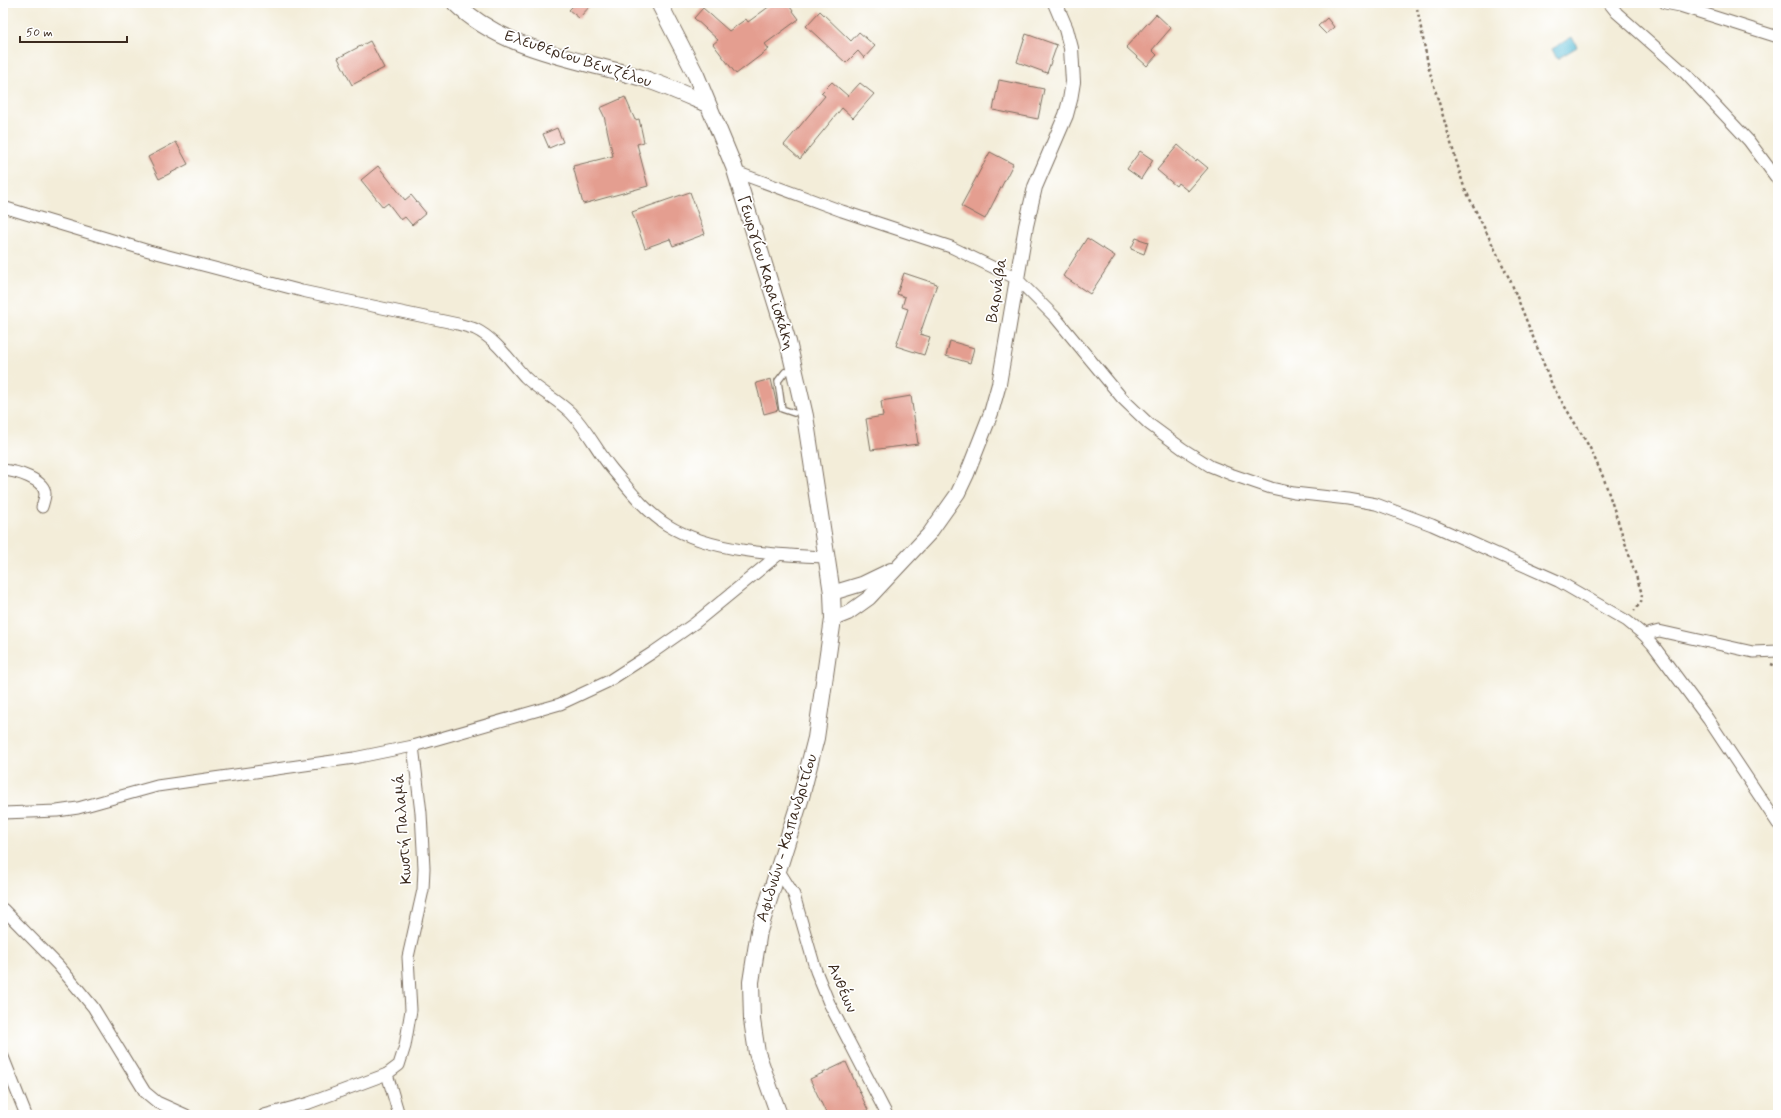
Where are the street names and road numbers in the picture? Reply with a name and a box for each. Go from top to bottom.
street label: Ελευθερίου Βενιζέλου [502,24,655,93]
street label: Γεωργίου Καραϊσκάκη [732,193,800,353]
street label: Βαρνάβα [982,256,1012,324]
street label: Αφιδνών - Καπανδριτίου [751,751,823,925]
street label: Κωστή Παλαμά [389,773,417,885]
street label: Ανθέων [822,960,863,1016]

